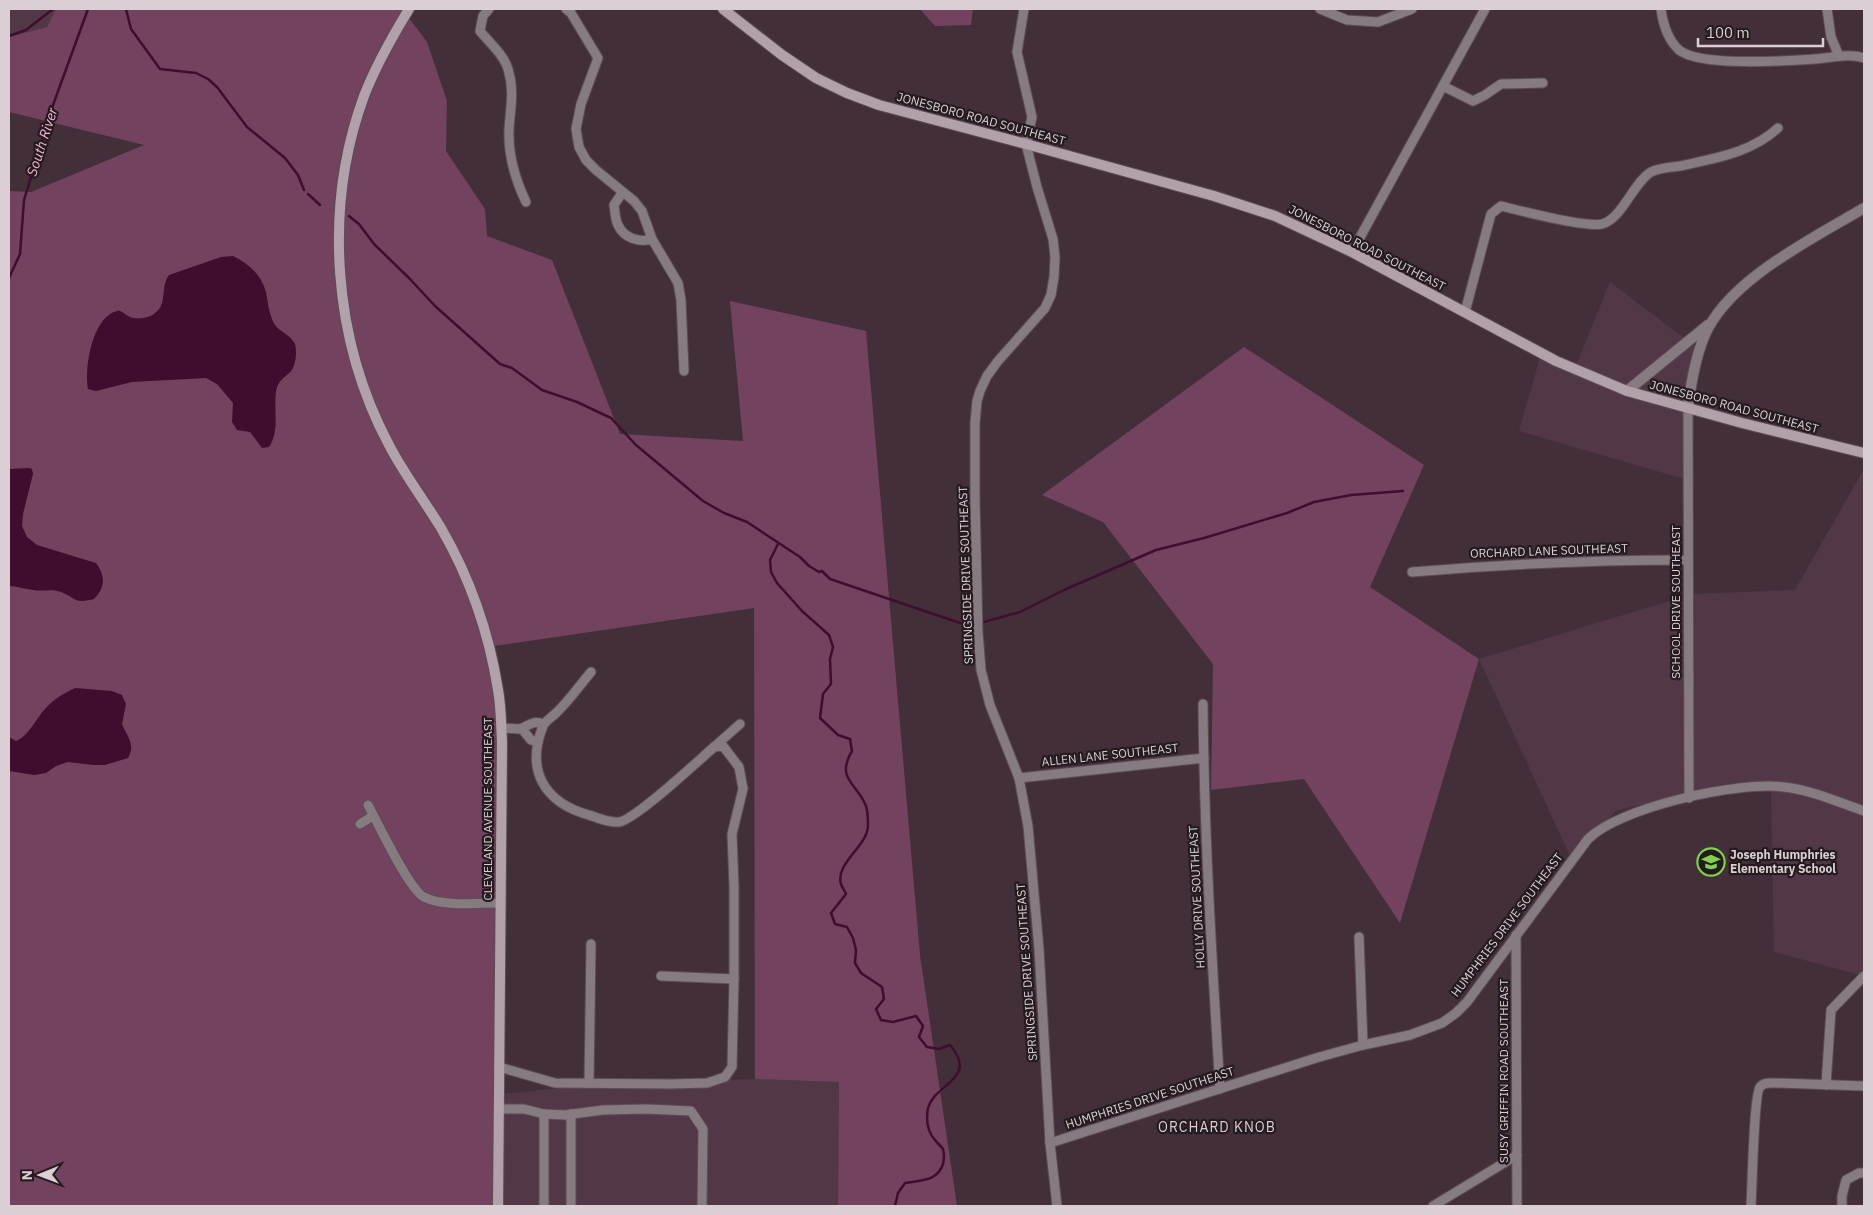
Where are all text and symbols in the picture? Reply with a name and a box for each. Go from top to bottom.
scale bar [1698,15,1823,47]
text: 100 m [1706,23,1750,42]
street label: JONESBORO ROAD SOUTHEAST [895,89,1067,148]
water label: South River [23,105,62,178]
street label: JONESBORO ROAD SOUTHEAST [1286,201,1448,294]
street label: JONESBORO ROAD SOUTHEAST [1648,377,1820,436]
street label: SPRINGSIDE DRIVE SOUTHEAST [955,486,976,664]
street label: SCHOOL DRIVE SOUTHEAST [1668,525,1683,679]
street label: ORCHARD LANE SOUTHEAST [1470,540,1628,561]
street label: CLEVELAND AVENUE SOUTHEAST [480,717,495,901]
street label: ALLEN LANE SOUTHEAST [1041,740,1179,769]
street label: HOLLY DRIVE SOUTHEAST [1185,825,1208,969]
school or university icon: Joseph Humphries Elementary School [1696,847,1726,877]
place label: Joseph Humphries Elementary School [1730,847,1836,876]
street label: HUMPHRIES DRIVE SOUTHEAST [1448,850,1566,1000]
street label: SPRINGSIDE DRIVE SOUTHEAST [1013,883,1040,1061]
street label: SUSY GRIFFIN ROAD SOUTHEAST [1496,979,1511,1163]
street label: HUMPHRIES DRIVE SOUTHEAST [1064,1063,1236,1132]
district label: ORCHARD KNOB [1158,1118,1276,1136]
north arrow [15,1150,65,1200]
text: N [18,1170,36,1180]

